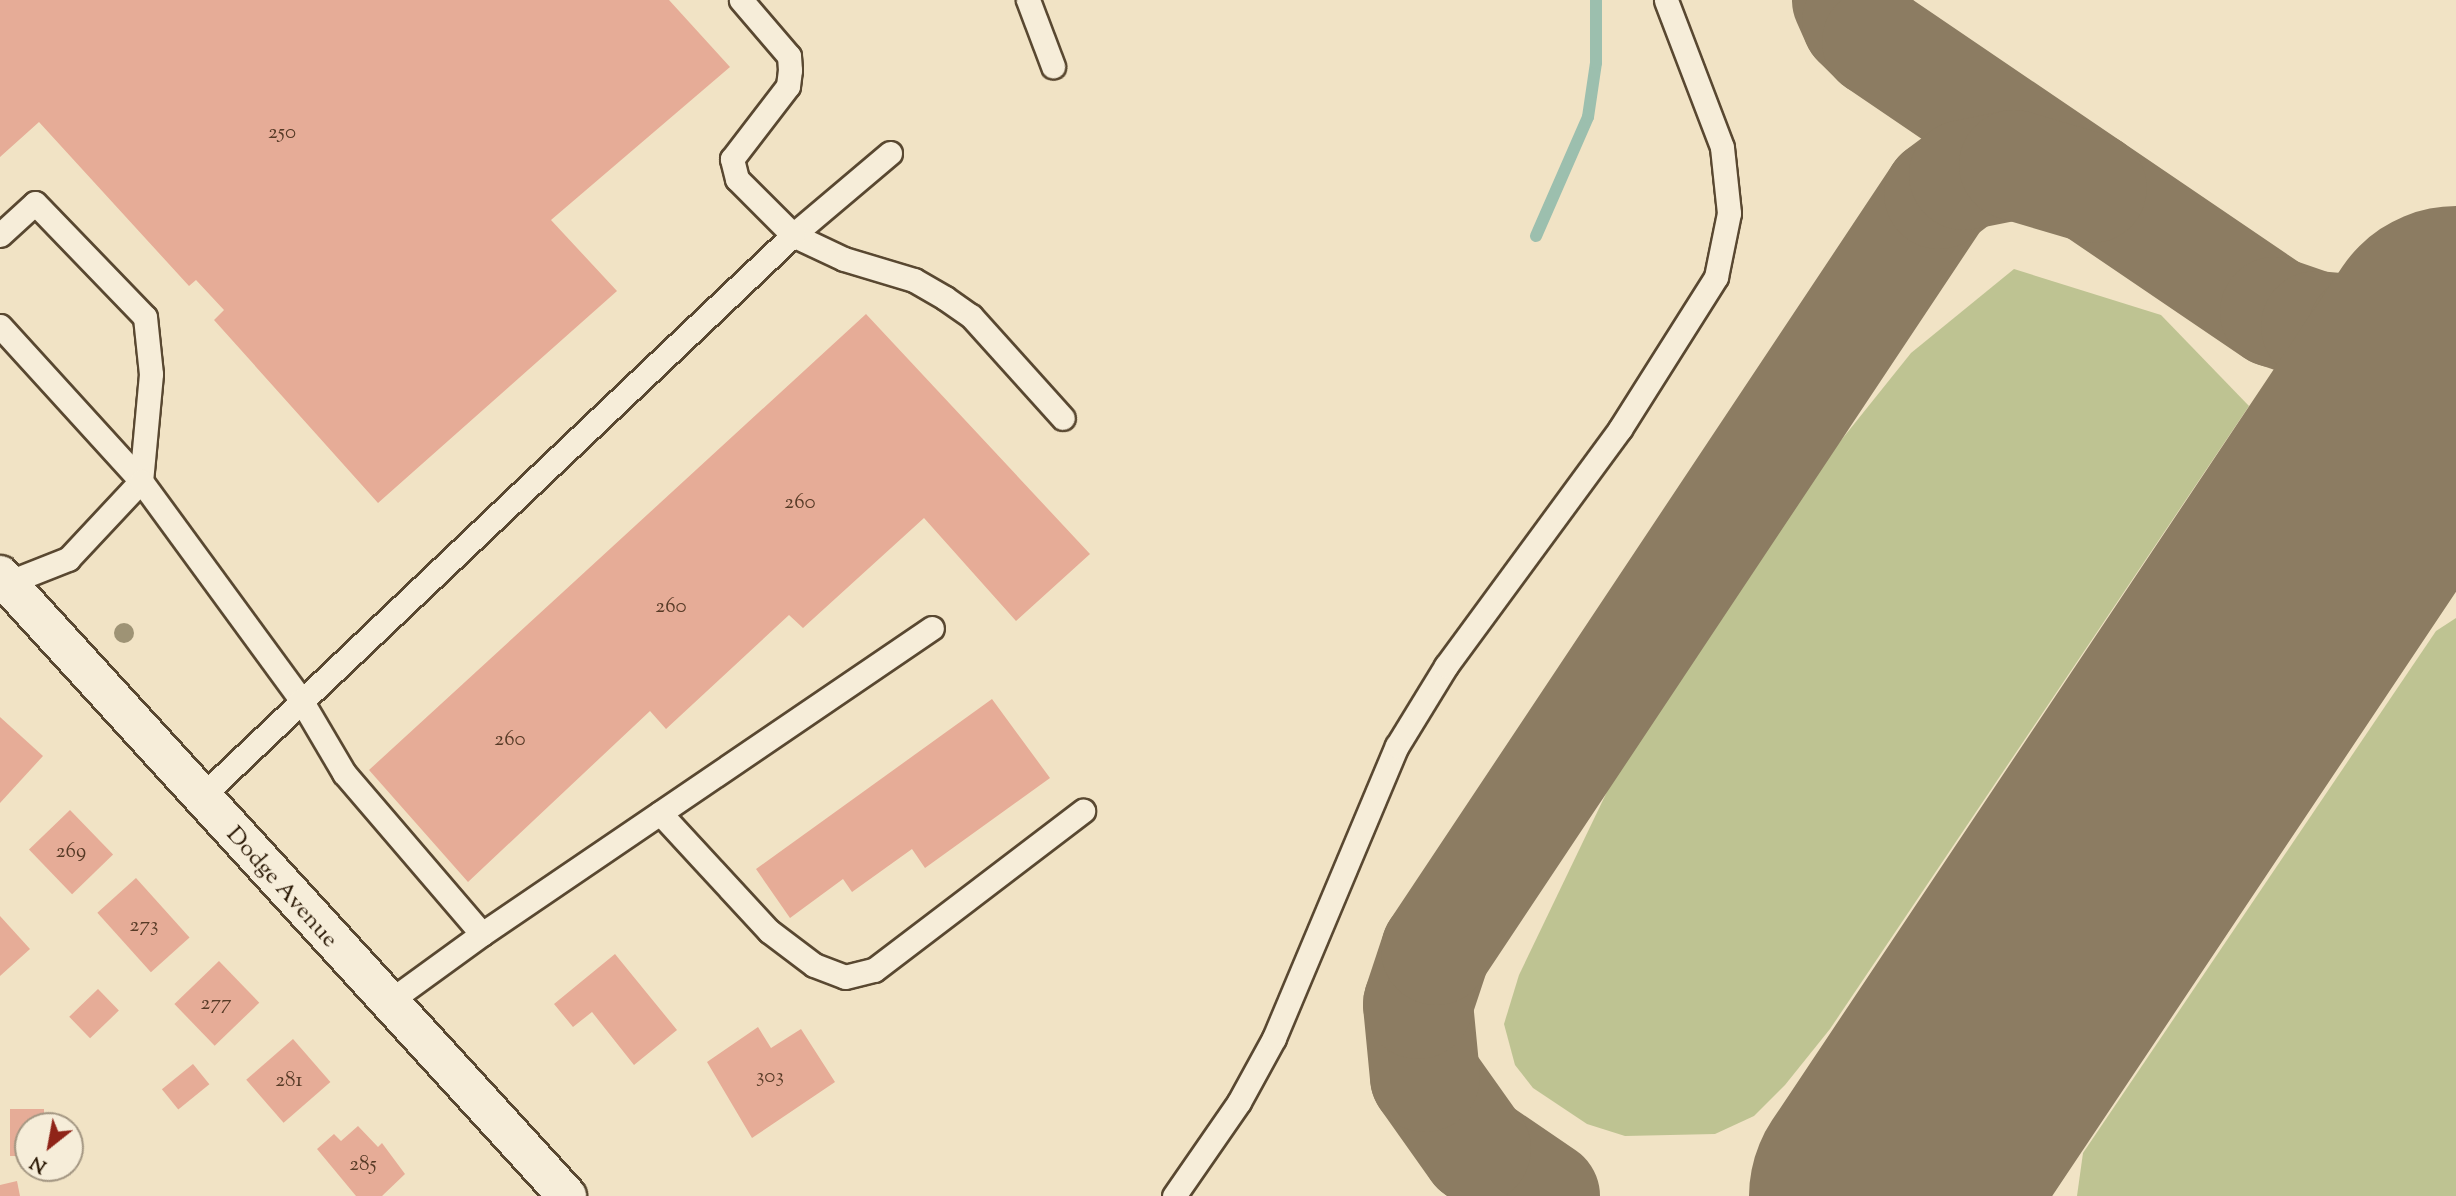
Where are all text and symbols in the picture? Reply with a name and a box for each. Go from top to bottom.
house number: 250 [268,120,296,146]
house number: 260 [784,490,816,516]
house number: 260 [655,594,687,620]
house number: 260 [494,727,526,753]
street label: Dodge Avenue [219,821,343,955]
house number: 269 [56,839,86,865]
house number: 273 [130,913,158,939]
house number: 277 [201,991,231,1017]
house number: 303 [756,1064,784,1090]
house number: 281 [275,1068,303,1094]
north arrow [14,1112,84,1182]
text: N [26,1148,52,1179]
house number: 285 [349,1152,377,1178]

